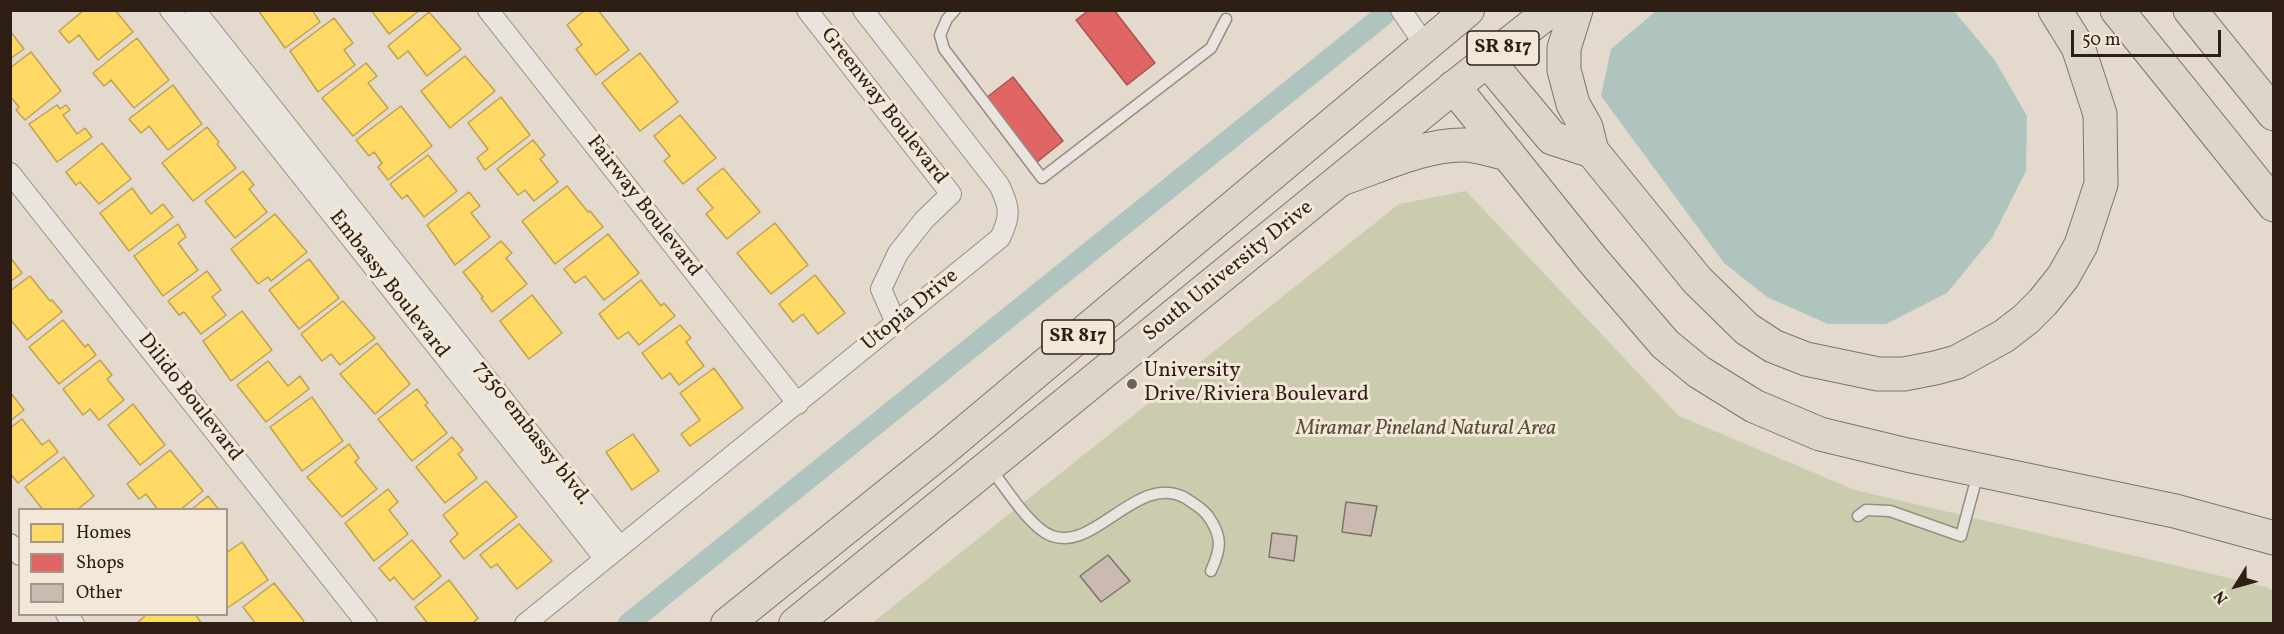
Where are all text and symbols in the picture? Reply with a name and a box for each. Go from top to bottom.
scale bar [2074,18,2224,56]
street label: Greenway Boulevard [814,24,952,190]
text: 50 m [2082,28,2121,53]
road number: SR 817 [1467,31,1539,65]
street label: Fairway Boulevard [580,131,706,283]
street label: South University Drive [1139,196,1319,348]
street label: Embassy Boulevard [322,206,454,364]
street label: Utopia Drive [858,264,964,358]
road number: SR 817 [1042,320,1114,354]
street label: Dilido Boulevard [131,329,247,467]
street label: 7350 embassy blvd. [467,357,595,511]
place label: University Drive/Riviera Boulevard [1144,359,1369,409]
marker: University Drive/Riviera Boulevard [1125,377,1139,391]
park label: Miramar Pineland Natural Area [1296,417,1556,443]
legend [18,508,228,616]
text: Homes [76,521,131,546]
text: Shops [76,551,124,576]
north arrow [2206,556,2266,616]
text: Other [76,581,122,606]
text: N [2209,586,2234,608]

